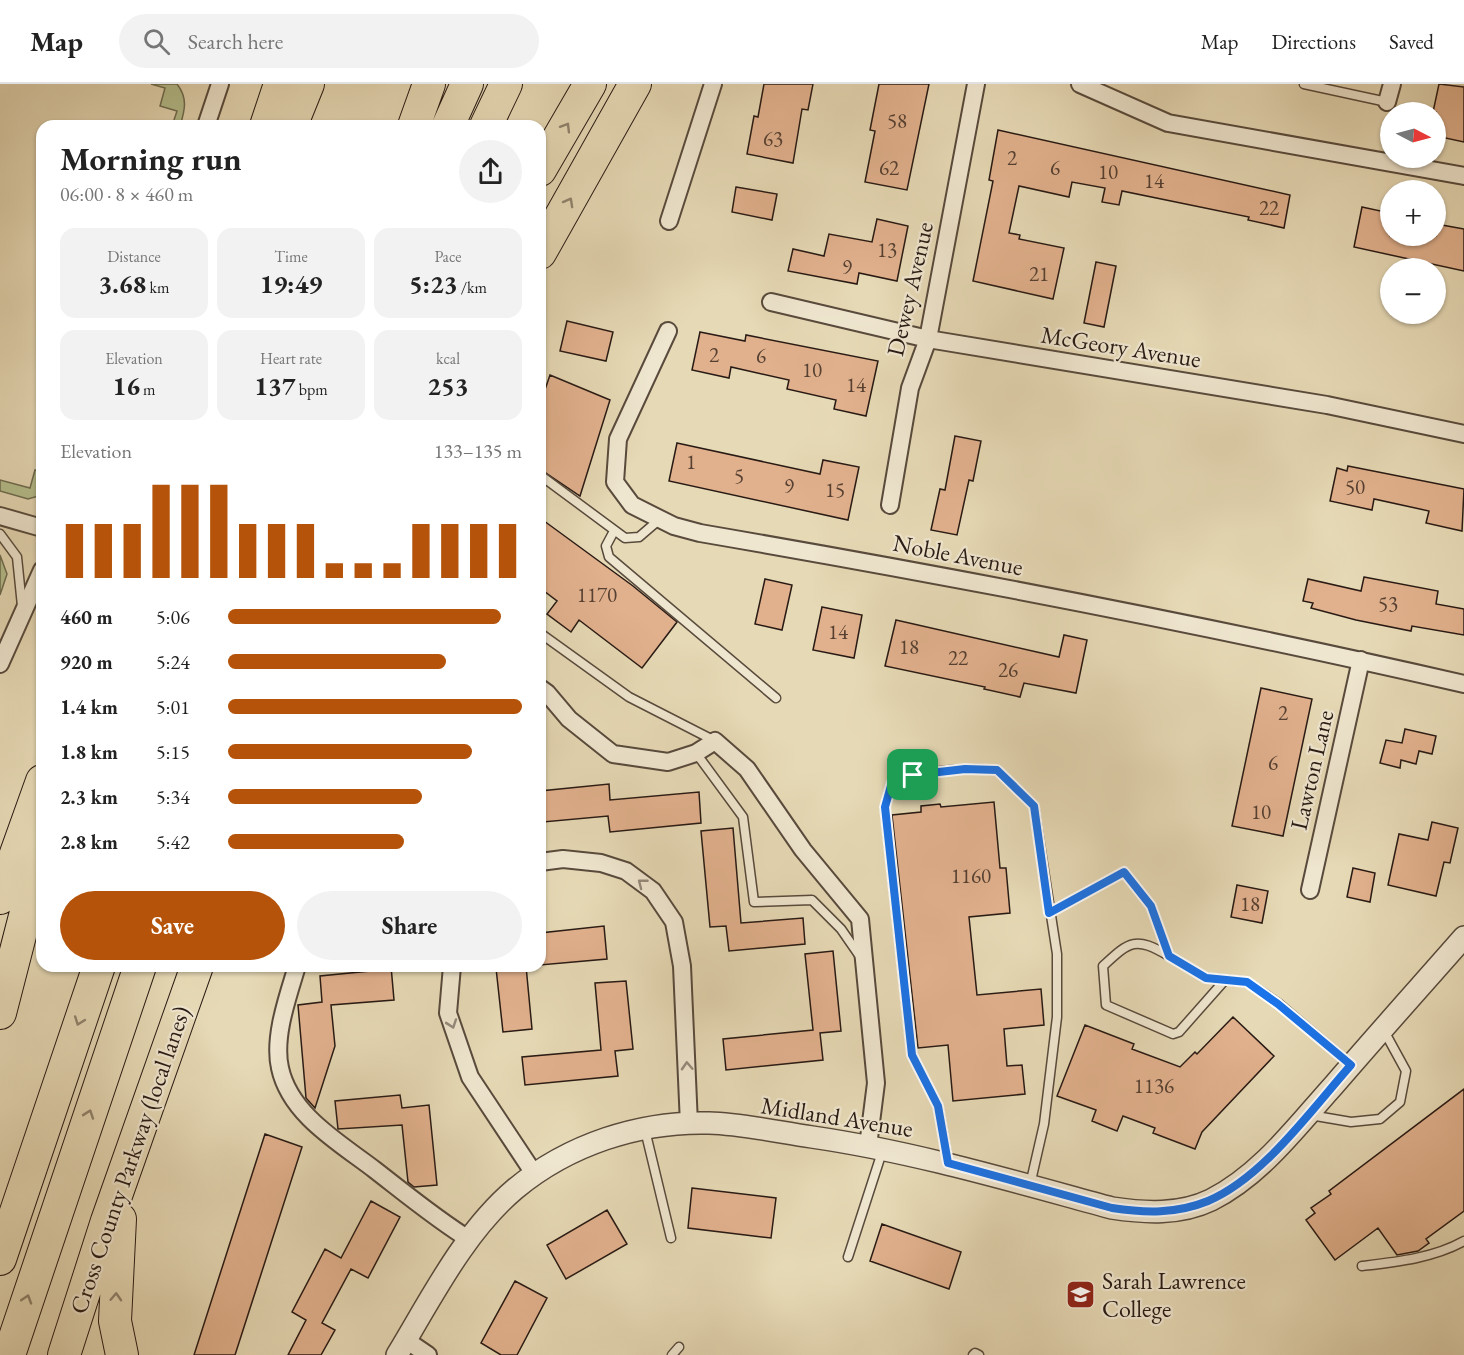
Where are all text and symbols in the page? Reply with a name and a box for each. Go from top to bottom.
search box [119,14,539,68]
text: Map [30,23,83,59]
icon: search [140,25,173,58]
text: Search here [188,27,283,56]
text: Map [1201,28,1238,55]
text: Directions [1271,28,1356,55]
text: Saved [1389,28,1434,55]
north arrow [1380,102,1446,168]
map controls [1380,102,1446,324]
house number: 58 [887,107,907,134]
one-way arrow [558,123,570,133]
house number: 63 [763,125,783,152]
text: Morning run [60,137,242,180]
button: share [459,140,522,203]
house number: 2 [1007,144,1017,171]
house number: 62 [879,154,899,181]
house number: 6 [1050,154,1060,181]
house number: 10 [1098,158,1118,185]
house number: 14 [1144,167,1165,194]
button: + [1380,180,1446,246]
text: 06:00 · 8 × 460 m [60,181,193,207]
house number: 22 [1259,194,1279,221]
one-way arrow [562,198,573,208]
street label: Dewey Avenue [879,219,940,359]
house number: 13 [877,236,897,263]
text: Distance [107,246,161,267]
text: Time [274,246,308,267]
text: Pace [435,246,461,267]
house number: 9 [842,253,852,280]
button: − [1380,258,1446,324]
house number: 21 [1029,260,1049,287]
text: 3.68 [99,267,146,301]
text: 19:49 [260,267,322,301]
text: 5:23 [409,267,458,301]
text: km [146,277,169,298]
text: /km [458,277,487,298]
street label: McGeory Avenue [1039,319,1203,374]
house number: 2 [709,341,719,368]
house number: 6 [756,342,766,369]
text: Elevation [105,348,163,369]
text: Heart rate [260,348,322,369]
text: kcal [436,348,460,369]
house number: 10 [802,356,822,383]
text: 16 [112,369,140,403]
text: 137 [254,369,296,403]
text: 253 [427,369,469,403]
house number: 14 [846,371,867,398]
text: m [140,379,156,400]
text: bpm [296,379,328,400]
text: Elevation [60,438,132,464]
text: 133–135 m [434,438,522,464]
house number: 1 [686,448,696,475]
house number: 5 [734,462,744,489]
house number: 9 [784,472,794,499]
house number: 50 [1345,473,1365,500]
house number: 15 [825,476,845,503]
street label: Noble Avenue [890,527,1026,582]
house number: 1170 [577,581,617,608]
house number: 53 [1378,590,1398,617]
text: 460 m [60,604,113,630]
text: 5:06 [156,604,190,630]
house number: 14 [828,618,849,645]
house number: 18 [899,633,919,660]
house number: 22 [948,644,968,671]
text: 920 m [60,649,113,675]
text: 5:24 [156,649,190,675]
house number: 26 [998,656,1018,683]
text: 1.4 km [60,694,118,720]
text: 5:01 [156,694,190,720]
house number: 2 [1278,699,1288,726]
street label: Lawton Lane [1283,707,1340,833]
text: 1.8 km [60,739,118,765]
text: 5:15 [156,739,190,765]
pin [887,749,938,800]
house number: 6 [1268,749,1278,776]
icon: arrive [896,758,929,791]
text: 2.3 km [60,784,118,810]
text: 5:34 [156,784,190,810]
house number: 10 [1251,798,1271,825]
text: 2.8 km [60,829,118,855]
text: 5:42 [156,829,190,855]
house number: 1160 [951,862,991,889]
one-way arrow [638,880,649,891]
house number: 18 [1240,890,1260,917]
button: Save [60,891,285,960]
button: Share [297,891,522,960]
street label: Cross County Parkway (local lanes) [62,1002,197,1318]
one-way arrow [74,1015,87,1026]
one-way arrow [444,1018,457,1029]
one-way arrow [680,1061,693,1070]
house number: 1136 [1134,1072,1174,1099]
street label: Midland Avenue [759,1089,915,1144]
one-way arrow [82,1110,94,1120]
place label: Sarah Lawrence College [1102,1265,1246,1324]
school or university icon: Sarah Lawrence College [1065,1279,1097,1311]
one-way arrow [109,1293,122,1302]
one-way arrow [20,1294,32,1305]

